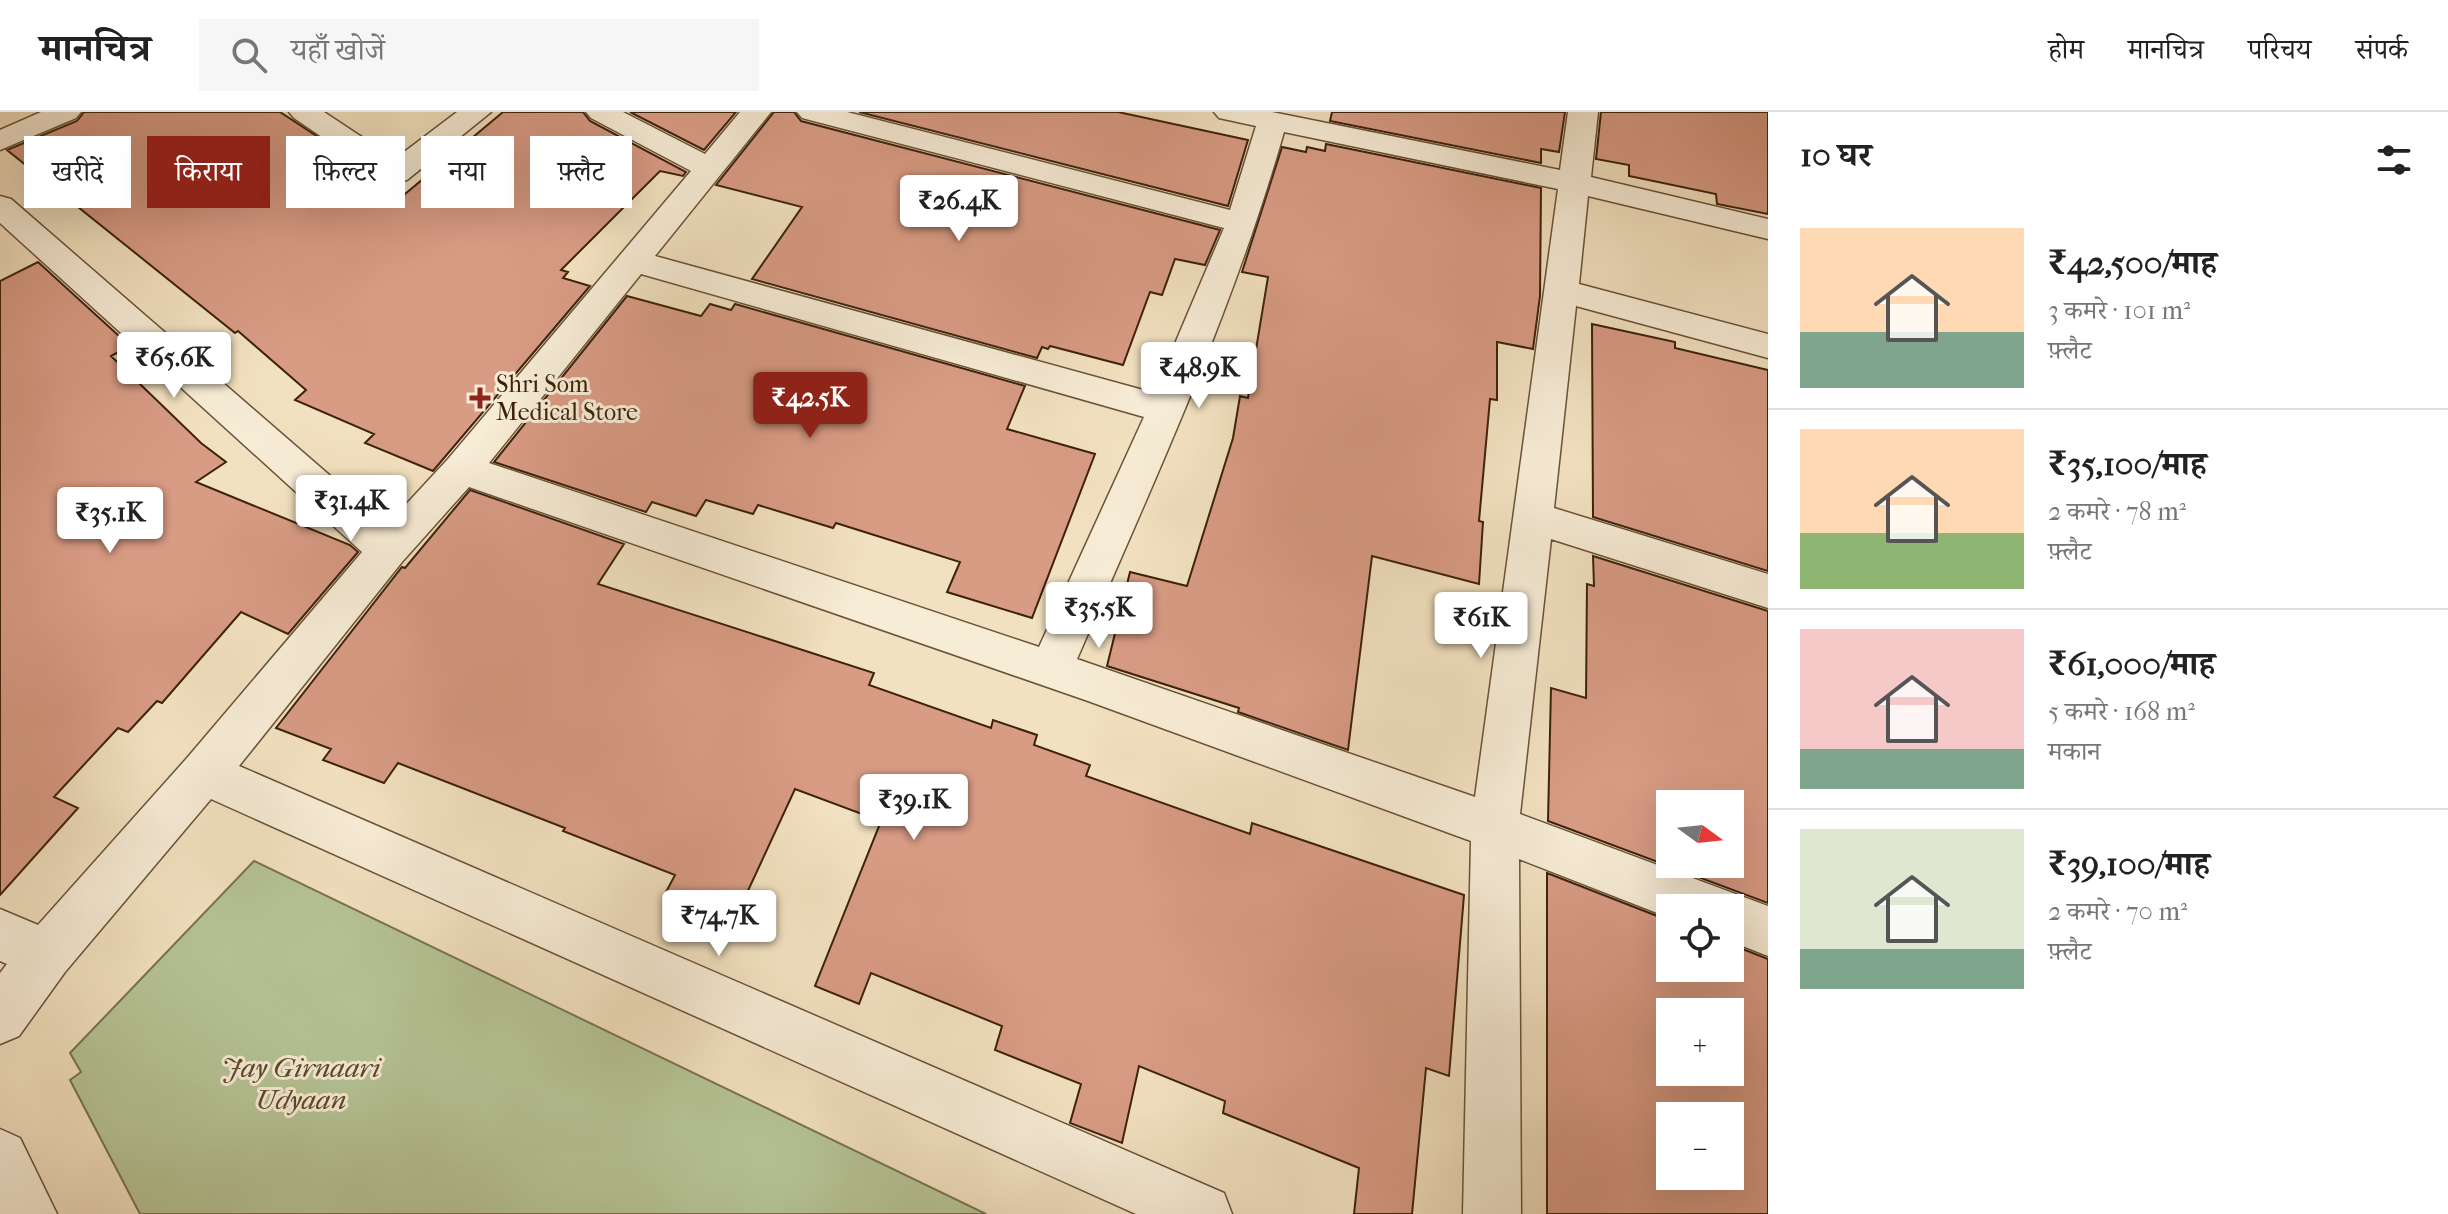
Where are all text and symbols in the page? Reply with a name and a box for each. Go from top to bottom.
search box [199,19,759,91]
text: मानचित्र [40,26,151,71]
icon: search [227,33,271,77]
text: यहाँ खोजें [291,33,385,68]
text: होम [2048,33,2084,66]
text: मानचित्र [2128,33,2204,66]
text: परिचय [2248,33,2311,66]
text: संपर्क [2355,33,2408,66]
text: 10 घर [1800,135,1872,175]
chip: खरीदें [24,136,131,208]
chip: किराया [147,136,270,208]
chip: फ़िल्टर [286,136,405,208]
chip: नया [421,136,514,208]
chip: फ़्लैट [530,136,632,208]
icon: filters [2372,138,2416,182]
pin: ₹26.4K [894,175,1024,243]
text: ₹26.4K [918,185,1000,216]
text: ₹42,500/माह [2048,243,2217,283]
icon: home [1864,260,1960,356]
text: 3 कमरे · 101 m² [2048,295,2190,326]
pin: ₹65.6K [109,332,239,400]
text: फ़्लैट [2048,335,2091,366]
text: ₹65.6K [135,342,213,373]
pin: ₹48.9K [1134,342,1264,410]
text: ₹48.9K [1159,352,1239,383]
place label: Shri Som Medical Store [496,370,638,426]
pin: ₹42.5K [745,372,875,440]
text: ₹42.5K [771,382,849,413]
marker: Shri Som Medical Store [471,389,489,407]
text: ₹35,100/माह [2048,444,2207,484]
icon: home [1864,461,1960,557]
pin: ₹31.4K [286,475,416,543]
text: ₹31.4K [314,485,388,516]
pin: ₹35.1K [45,487,175,555]
text: 2 कमरे · 78 m² [2048,496,2186,527]
text: ₹35.1K [75,497,145,528]
text: फ़्लैट [2048,536,2091,567]
pin: ₹35.5K [1034,582,1164,650]
text: ₹35.5K [1064,592,1134,623]
pin: ₹61K [1434,592,1528,660]
text: ₹61K [1453,602,1509,633]
text: ₹61,000/माह [2048,644,2215,684]
icon: home [1864,661,1960,757]
text: 5 कमरे · 168 m² [2048,696,2195,727]
text: मकान [2048,736,2101,767]
pin: ₹39.1K [849,774,979,842]
text: ₹39.1K [878,784,950,815]
north arrow [1656,790,1744,878]
map controls [1656,790,1744,1190]
text: ₹39,100/माह [2048,844,2210,884]
icon: home [1864,861,1960,957]
pin: ₹74.7K [654,890,784,958]
button: locate [1656,894,1744,982]
text: 2 कमरे · 70 m² [2048,896,2187,927]
text: ₹74.7K [680,900,758,931]
text: फ़्लैट [2048,936,2091,967]
button: + [1656,998,1744,1086]
park label: Jay Girnaari Udyaan [222,1051,382,1116]
button: − [1656,1102,1744,1190]

